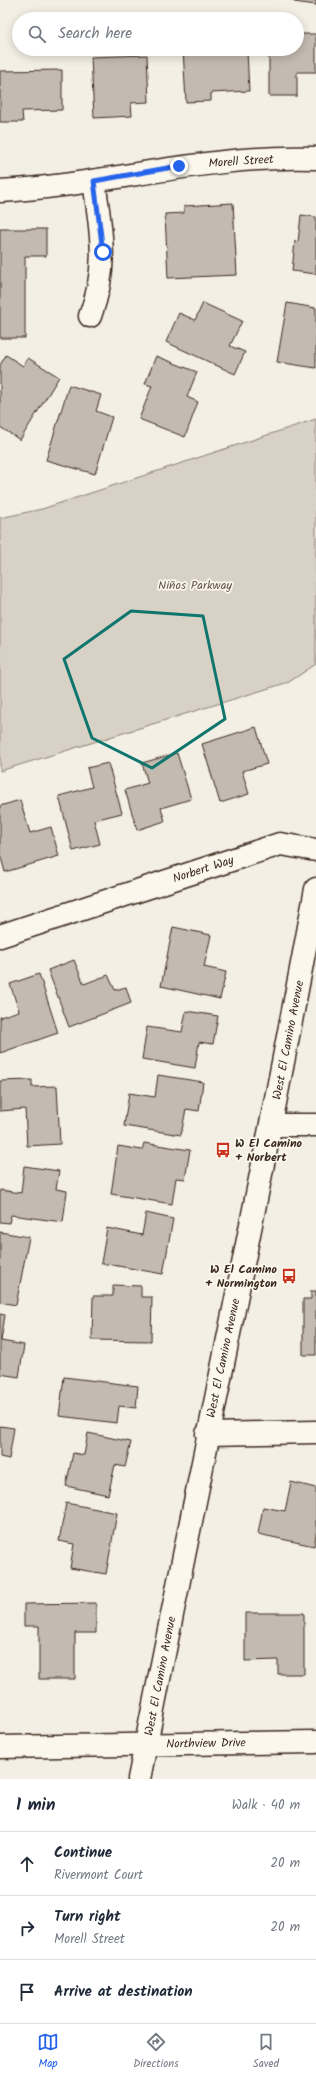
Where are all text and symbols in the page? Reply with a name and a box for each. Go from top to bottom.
search box [12,12,304,56]
text: Search here [58,22,132,46]
icon: search [26,23,48,45]
street label: Morell Street [208,150,275,173]
route end [170,157,188,175]
route start [94,243,112,261]
park label: Niños Parkway [158,576,232,595]
street label: Norbert Way [170,851,237,888]
street label: West El Camino Avenue [268,978,310,1101]
place label: W El Camino + Norbert [235,1134,303,1167]
bus stop icon: W El Camino + Norbert [214,1141,232,1159]
place label: W El Camino + Normington [205,1260,278,1293]
bus stop icon: W El Camino + Normington [280,1267,298,1285]
street label: West El Camino Avenue [202,1296,246,1419]
street label: West El Camino Avenue [140,1614,182,1737]
street label: Northview Drive [166,1733,247,1754]
text: 1 min [16,1792,55,1819]
text: Walk · 40 m [232,1795,300,1816]
text: Continue [54,1841,112,1865]
icon: ahead [16,1853,38,1875]
text: 20 m [270,1853,300,1874]
text: Rivermont Court [54,1865,143,1886]
text: Turn right [54,1905,121,1929]
icon: right [16,1917,38,1939]
text: 20 m [270,1917,300,1938]
text: Morell Street [54,1929,125,1950]
text: Arrive at destination [54,1980,193,2004]
icon: arrive [16,1981,38,2003]
tab: Map [37,2031,59,2073]
tab: Directions [133,2031,179,2073]
tab: Saved [253,2031,279,2073]

